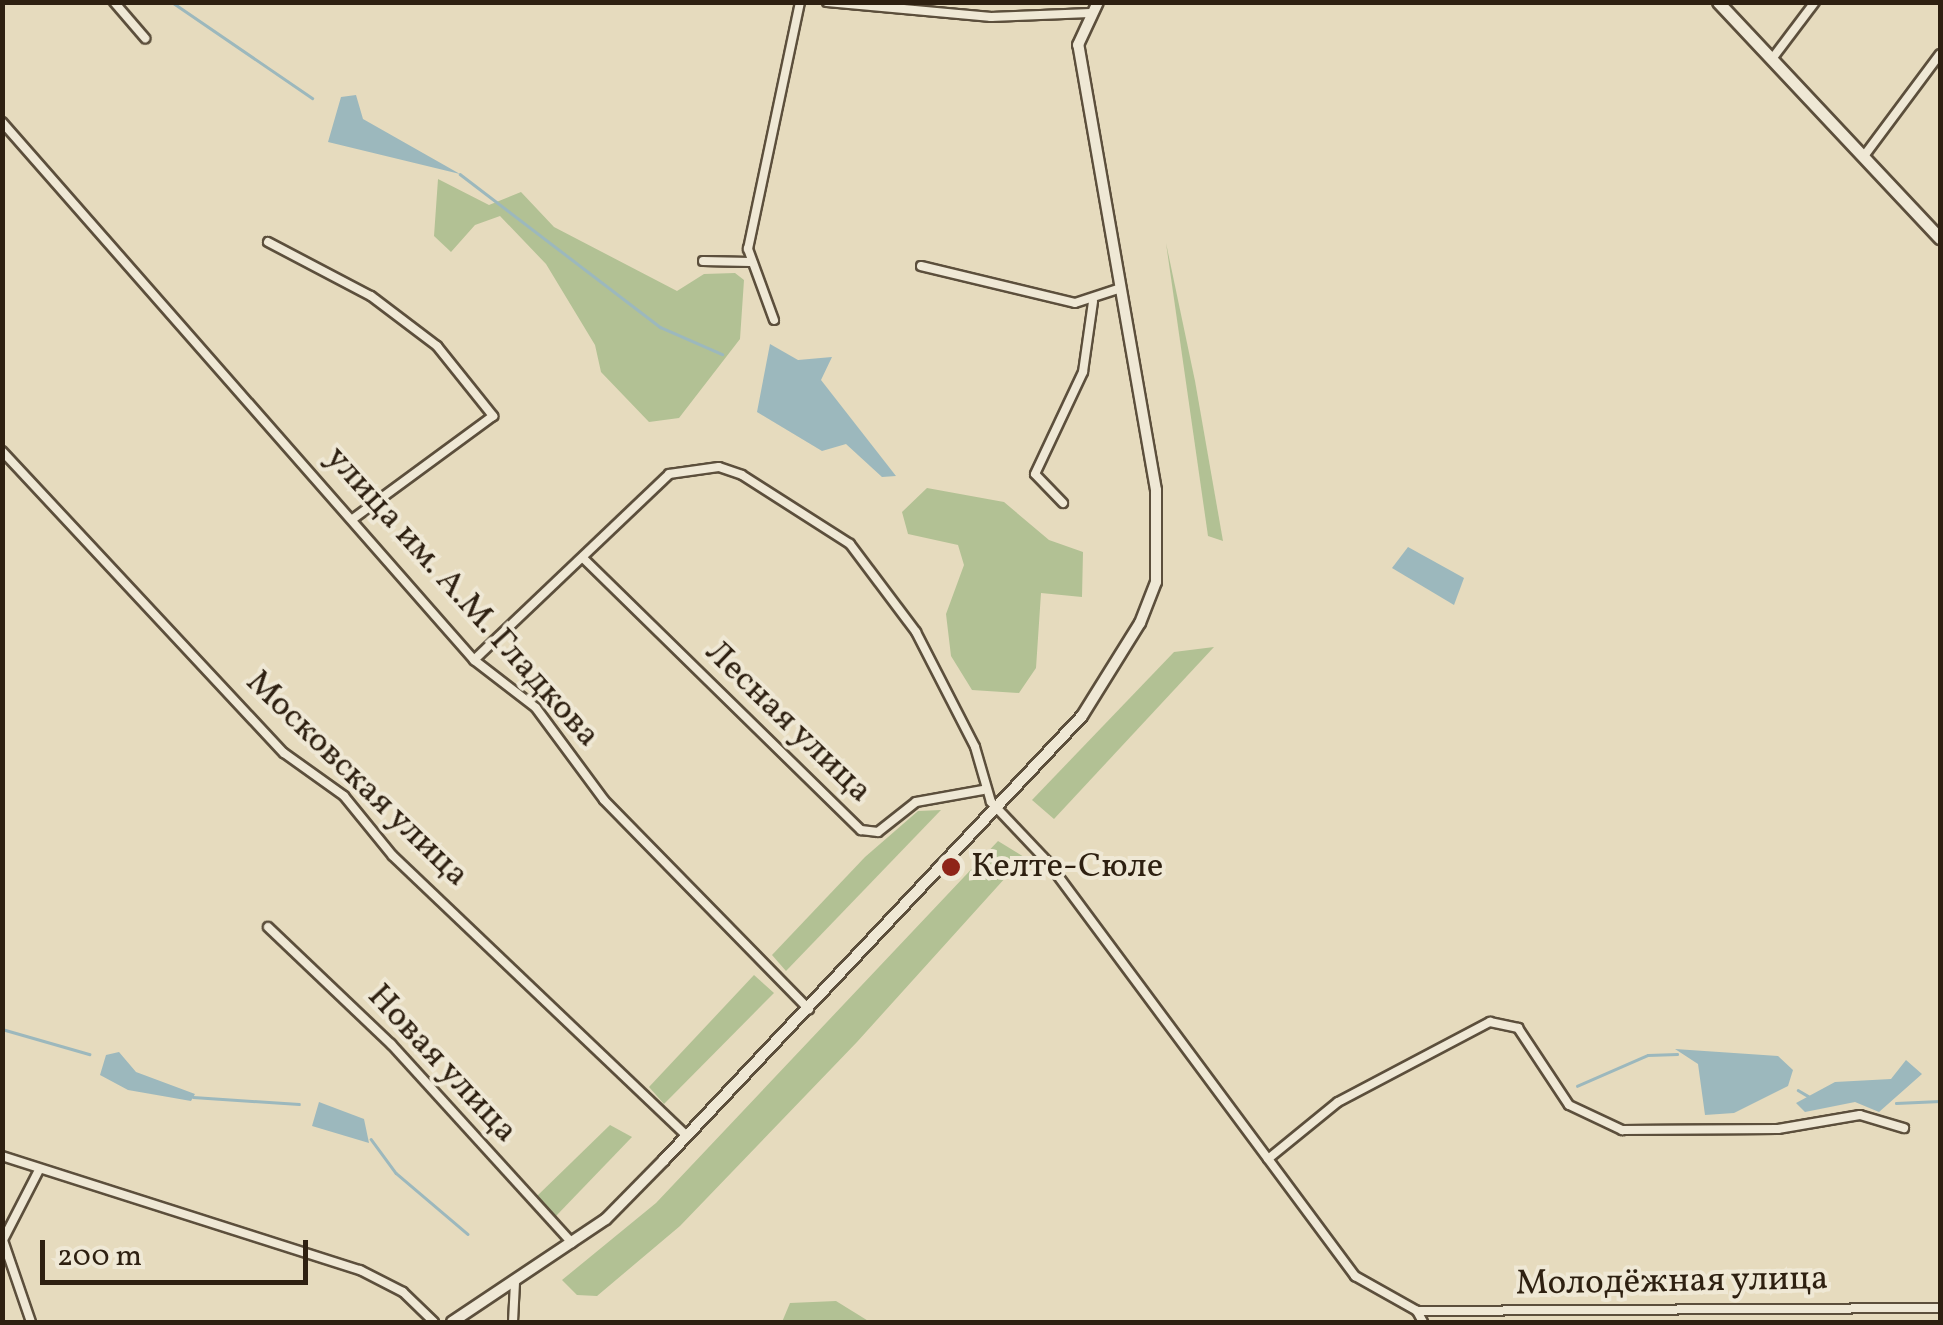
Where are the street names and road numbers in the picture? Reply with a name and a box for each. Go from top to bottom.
street label: улица им. А.М. Гладкова [316,438,608,756]
street label: Лесная улица [695,631,881,813]
street label: Московская улица [236,661,478,897]
street label: Новая улица [357,976,527,1152]
street label: Молодёжная улица [1515,1258,1829,1306]

